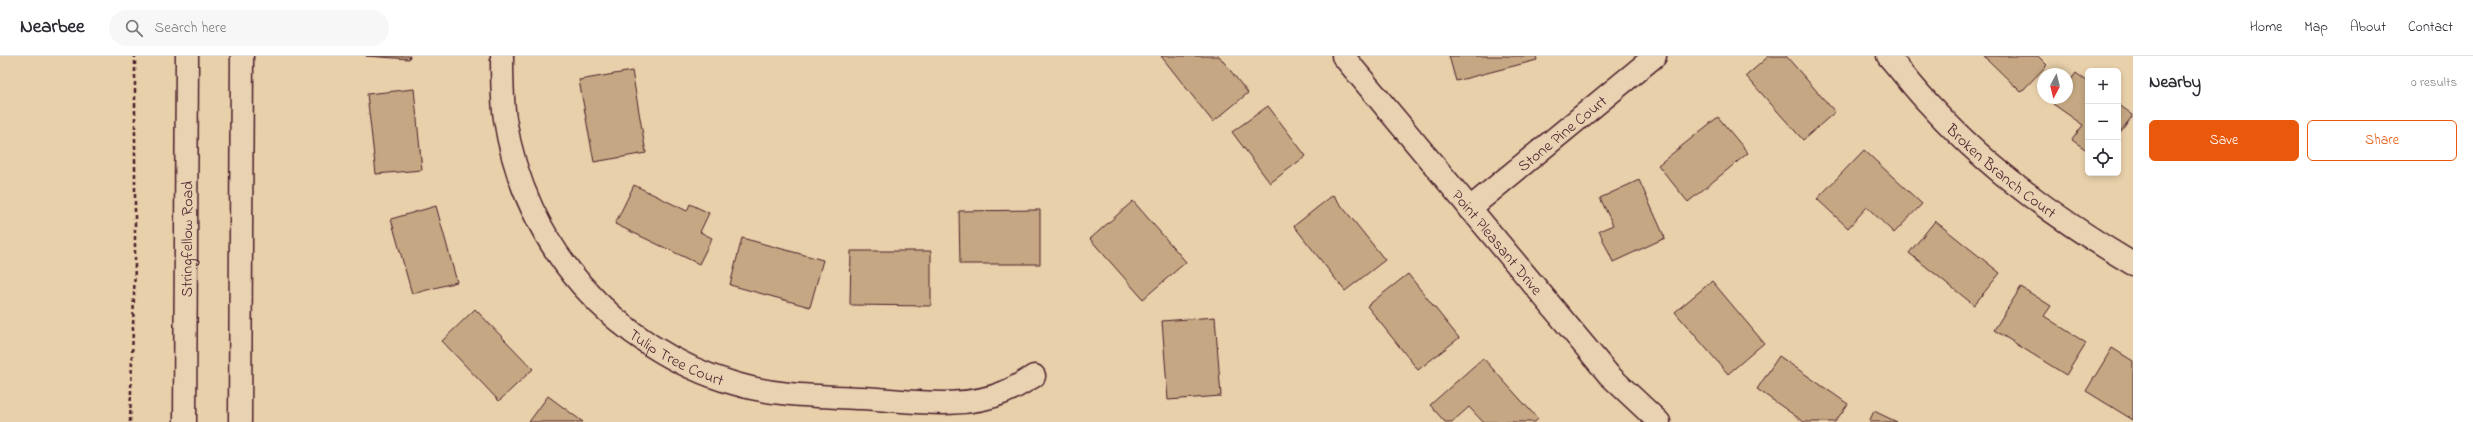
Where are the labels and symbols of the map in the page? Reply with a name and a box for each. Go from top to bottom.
north arrow [2037,68,2073,104]
street label: Stone Pine Court [1513,90,1613,179]
street label: Broken Branch Court [1939,118,2061,226]
street label: Stringfellow Road [176,181,200,297]
street label: Point Pleasant Drive [1445,185,1548,302]
street label: Tulip Tree Court [623,324,727,394]

